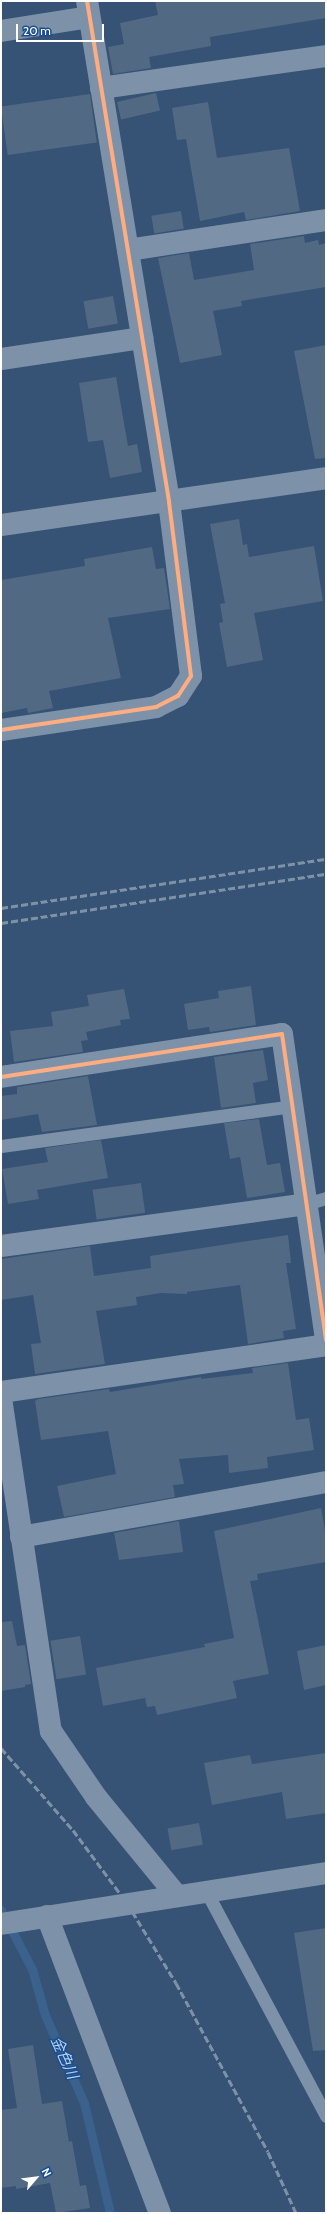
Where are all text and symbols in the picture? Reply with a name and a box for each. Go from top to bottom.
scale bar [18,16,106,42]
text: 20 m [23,23,51,38]
water label: 金色川 [47,2034,81,2082]
north arrow [16,2158,56,2198]
text: N [39,2166,55,2179]

